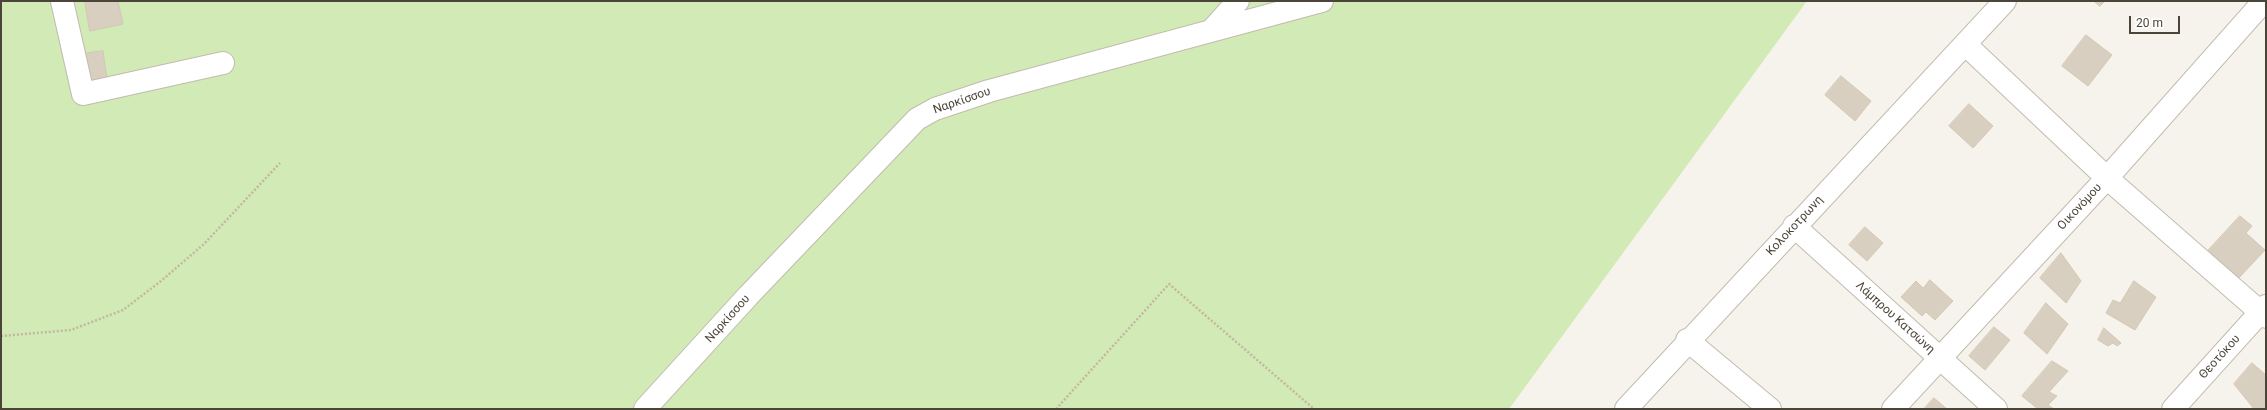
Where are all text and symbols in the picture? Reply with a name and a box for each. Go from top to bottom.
scale bar [2131,8,2182,34]
text: 20 m [2136,16,2163,30]
street label: Ναρκίσσου [931,84,993,118]
street label: Οικονόμου [2055,181,2105,233]
street label: Κολοκοτρωνη [1764,193,1826,259]
street label: Λάμπρου Κατσώνη [1853,279,1937,357]
street label: Ναρκίσσου [703,292,753,346]
street label: Θεοτόκου [2196,332,2244,382]

